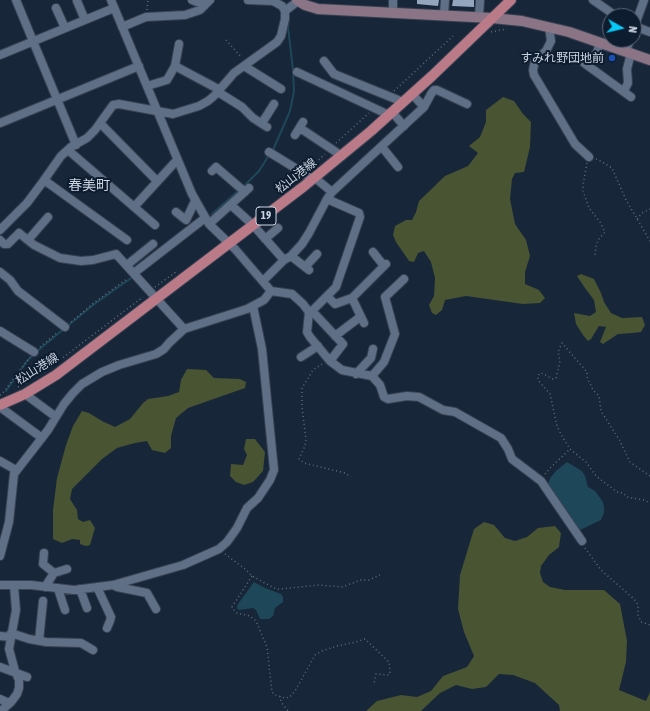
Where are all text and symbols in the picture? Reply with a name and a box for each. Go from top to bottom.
north arrow [602,8,642,48]
text: N [626,25,639,34]
place label: すみれ野団地前 [520,51,604,65]
marker: すみれ野団地前 [607,53,617,63]
street label: 松山港線 [273,156,319,196]
district label: 春美町 [68,178,110,194]
road number: 19 [256,207,276,225]
street label: 松山港線 [13,350,61,388]

